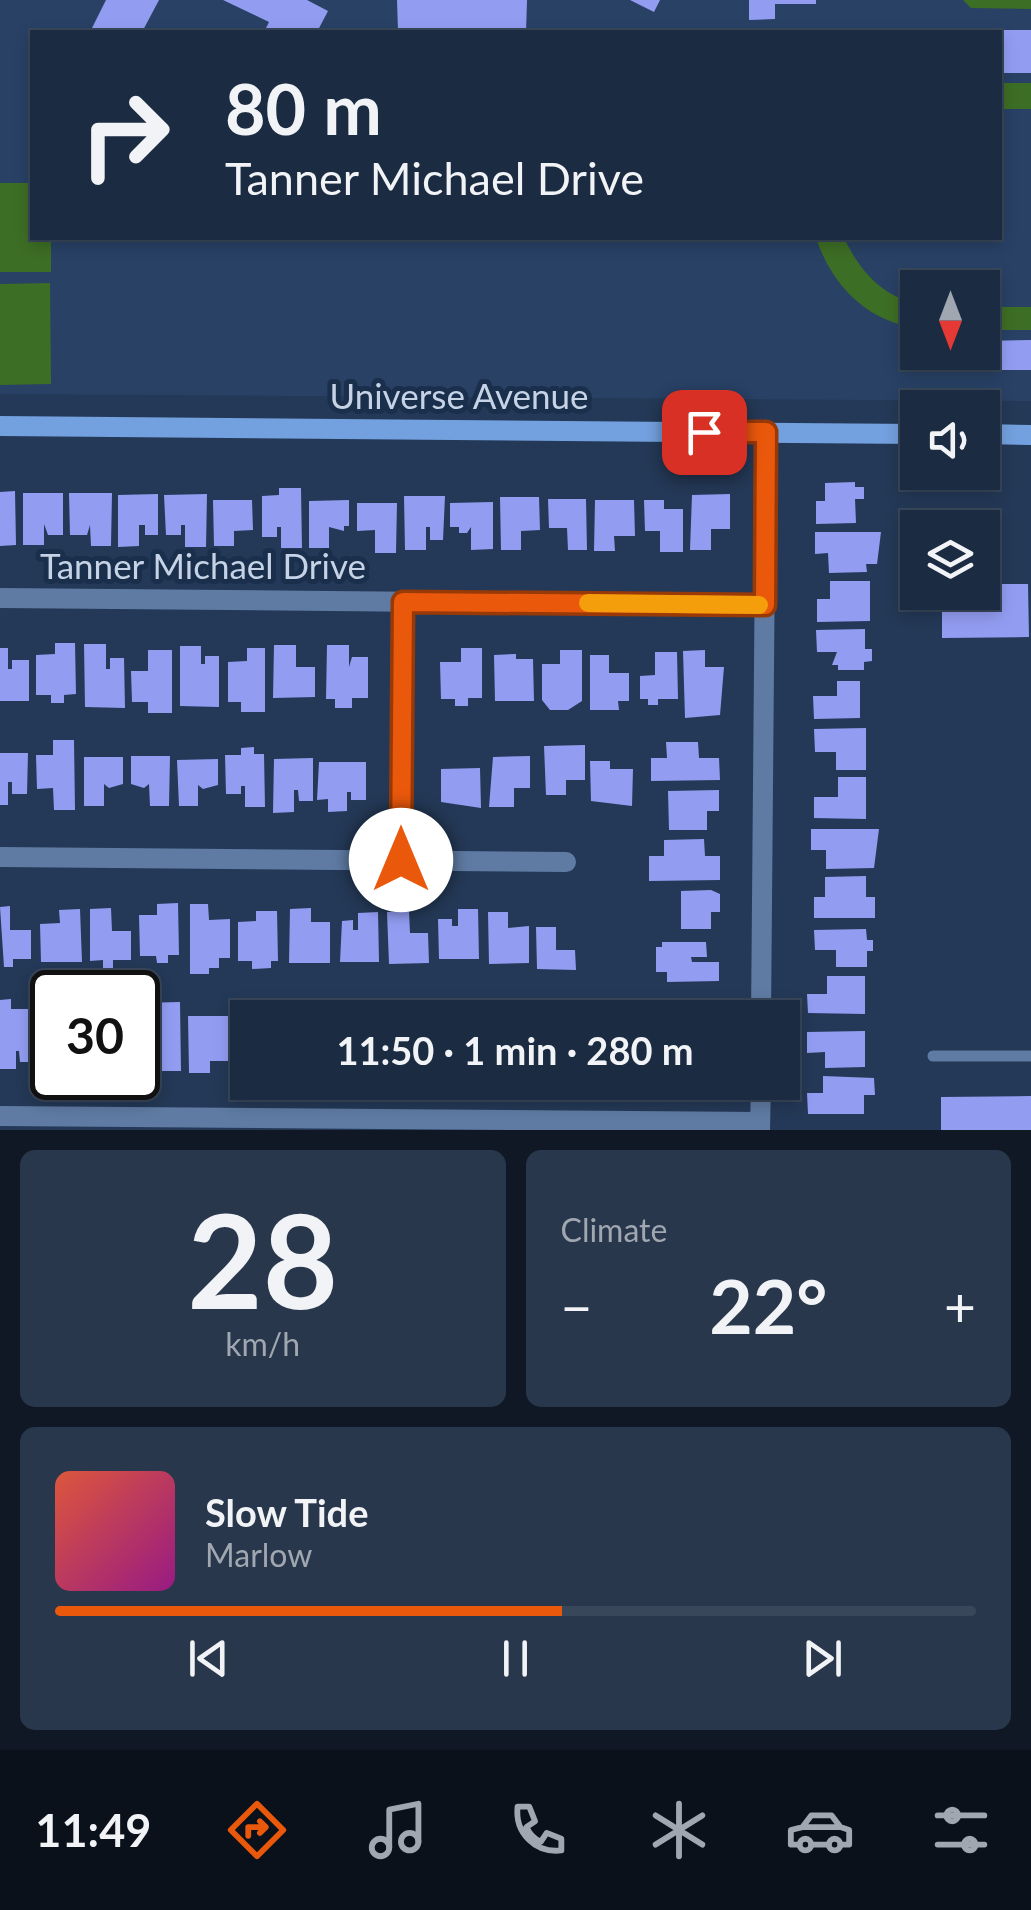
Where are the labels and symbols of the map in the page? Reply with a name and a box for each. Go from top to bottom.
north arrow [900,270,1000,370]
street label: Universe Avenue [329,374,589,416]
pin [662,390,747,475]
street label: Tanner Michael Drive [40,544,366,586]
position arrow [349,808,453,912]
speed limit sign: 30 [30,970,160,1100]

